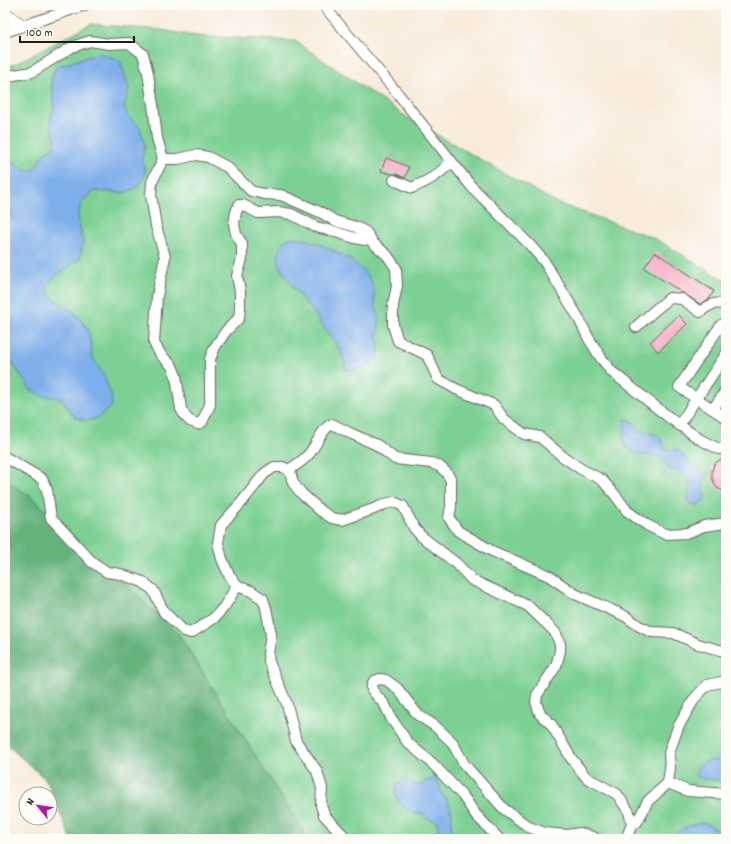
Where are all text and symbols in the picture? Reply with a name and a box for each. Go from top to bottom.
scale bar [20,18,134,44]
text: 100 m [26,25,53,42]
north arrow [18,786,58,826]
text: N [23,795,40,808]

